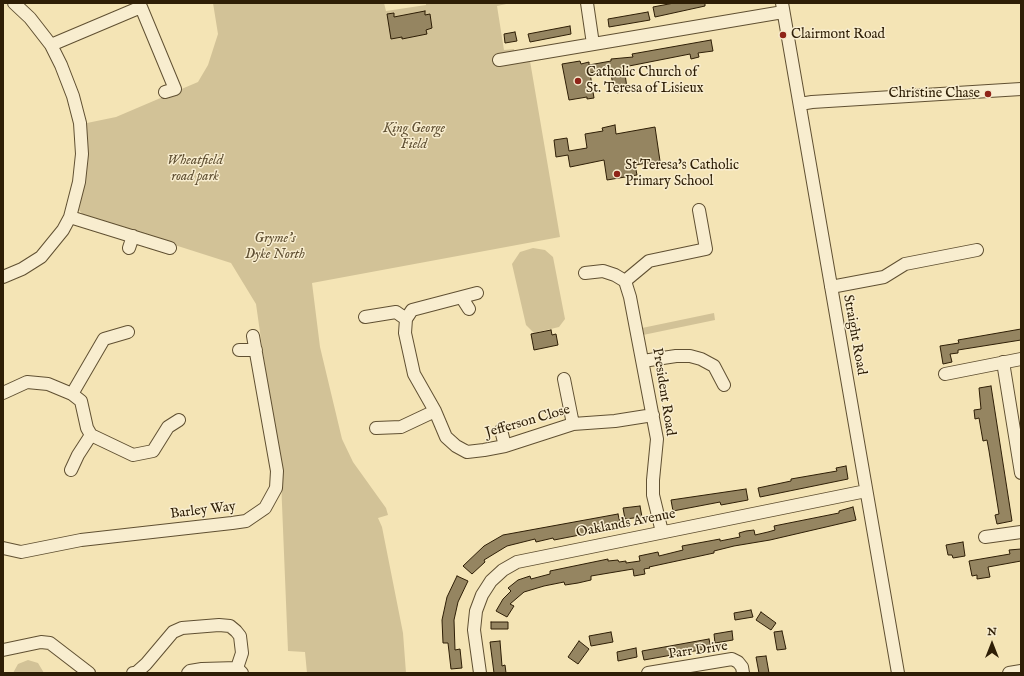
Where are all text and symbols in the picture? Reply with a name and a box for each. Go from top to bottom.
place label: Clairmont Road [791,27,885,43]
marker: Clairmont Road [778,30,788,40]
place label: Catholic Church of St. Teresa of Lisieux [586,65,703,98]
marker: Catholic Church of St. Teresa of Lisieux [573,76,583,86]
place label: Christine Chase [888,86,980,102]
marker: Christine Chase [983,89,993,99]
park label: King George Field [383,121,445,154]
park label: Wheatfield road park [167,153,223,186]
place label: St Teresa's Catholic Primary School [625,158,739,190]
marker: St Teresa's Catholic Primary School [612,169,622,179]
park label: Gryme's Dyke North [245,231,305,264]
street label: Straight Road [839,293,869,377]
street label: President Road [648,347,678,437]
street label: Jefferson Close [484,402,572,442]
street label: Barley Way [169,499,237,523]
street label: Oaklands Avenue [575,506,677,542]
north arrow [972,624,1012,664]
text: N [987,625,997,639]
street label: Parr Drive [667,639,729,663]

